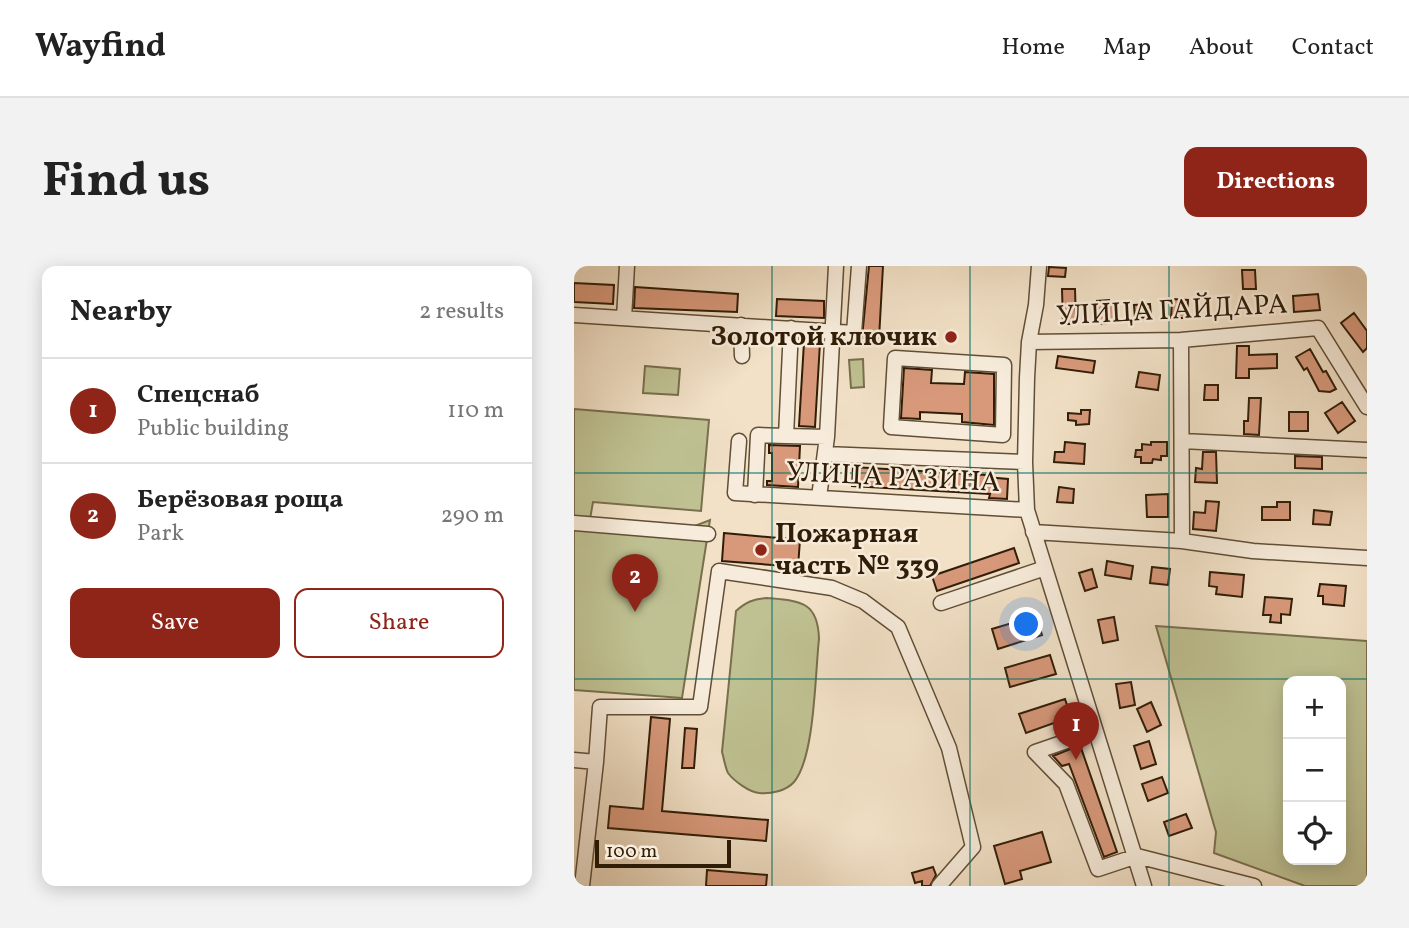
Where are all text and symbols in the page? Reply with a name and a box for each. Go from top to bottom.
text: Wayfind [35,25,166,71]
text: Home [1001,31,1065,65]
text: Map [1103,31,1151,65]
text: About [1189,31,1254,65]
text: Contact [1292,31,1374,65]
button: Directions [1184,147,1367,217]
text: Find us [42,148,210,217]
street label: УЛИЦА ГАЙДАРА [1055,285,1289,337]
text: Nearby [70,291,172,333]
text: 2 results [419,296,504,328]
place label: Золотой ключик [710,318,937,357]
marker: Золотой ключик [943,329,959,345]
text: Спецснаб [137,377,259,413]
text: 1 [88,395,98,427]
text: 110 m [447,395,504,427]
text: Public building [137,413,289,445]
street label: УЛИЦА РАЗИНА [785,453,1001,503]
text: Берёзовая роща [137,482,343,518]
text: 2 [87,500,99,532]
text: 290 m [441,500,504,532]
place label: Пожарная часть № 339 [775,515,939,586]
text: Park [137,518,184,550]
marker: Пожарная часть № 339 [753,542,769,558]
pin: 2 [612,554,658,612]
button: Save [70,588,280,658]
button: Share [294,588,504,658]
your location [1009,607,1043,641]
map controls [1283,676,1346,865]
button: + [1283,676,1346,739]
pin: 1 [1053,702,1099,760]
button: − [1283,739,1346,802]
button: locate [1283,802,1346,865]
scale bar [595,837,732,869]
text: 100 m [606,839,657,865]

